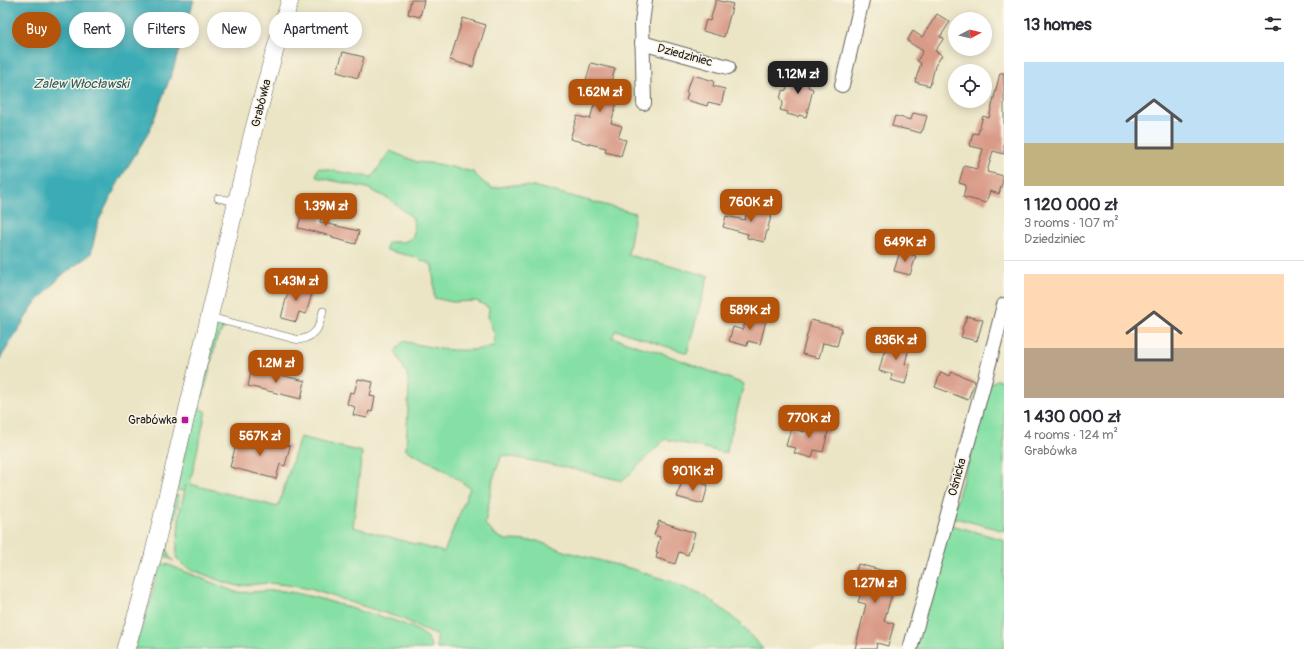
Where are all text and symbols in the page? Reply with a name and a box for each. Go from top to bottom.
chip: Buy [12,12,61,48]
chip: Rent [69,12,125,48]
chip: Filters [133,12,199,48]
chip: New [207,12,261,48]
chip: Apartment [269,12,362,48]
north arrow [948,12,992,56]
map controls [948,12,992,108]
icon: filters [1262,13,1284,35]
text: 13 homes [1024,14,1092,35]
street label: Dziedziniec [655,41,714,70]
pin: 1.12M zł [757,61,839,95]
button: locate [948,64,992,108]
text: 1.12M zł [777,66,819,82]
water label: Zalew Włocławski [33,76,131,92]
street label: Grabówka [248,77,275,129]
pin: 1.62M zł [559,79,641,113]
text: 1.62M zł [578,84,622,100]
icon: home [1118,88,1190,160]
pin: 760K zł [714,189,788,223]
pin: 1.39M zł [285,193,367,227]
text: 760K zł [729,194,773,210]
text: 1 120 000 zł [1024,194,1117,215]
text: 1.39M zł [304,198,348,214]
text: 3 rooms · 107 m² [1024,215,1119,231]
pin: 649K zł [868,229,942,263]
text: Dziedziniec [1024,231,1086,247]
text: 649K zł [884,234,926,250]
pin: 1.43M zł [255,268,337,302]
text: 1.43M zł [274,273,318,289]
pin: 589K zł [713,297,787,331]
icon: home [1118,300,1190,372]
text: 589K zł [730,302,770,318]
pin: 836K zł [859,327,933,361]
text: 836K zł [875,332,917,348]
pin: 1.2M zł [239,350,313,384]
text: 1.2M zł [257,355,295,371]
pin: 770K zł [772,405,846,439]
text: 1 430 000 zł [1024,406,1121,427]
text: 770K zł [787,410,831,426]
place label: Grabówka [128,413,177,428]
marker: Grabówka [180,415,190,425]
pin: 567K zł [223,423,297,457]
text: 4 rooms · 124 m² [1024,427,1118,443]
text: 567K zł [239,428,281,444]
text: Grabówka [1024,443,1077,459]
street label: Ośnicka [945,456,970,498]
pin: 901K zł [656,458,730,492]
text: 901K zł [672,463,714,479]
pin: 1.27M zł [834,570,916,604]
text: 1.27M zł [853,575,897,591]

